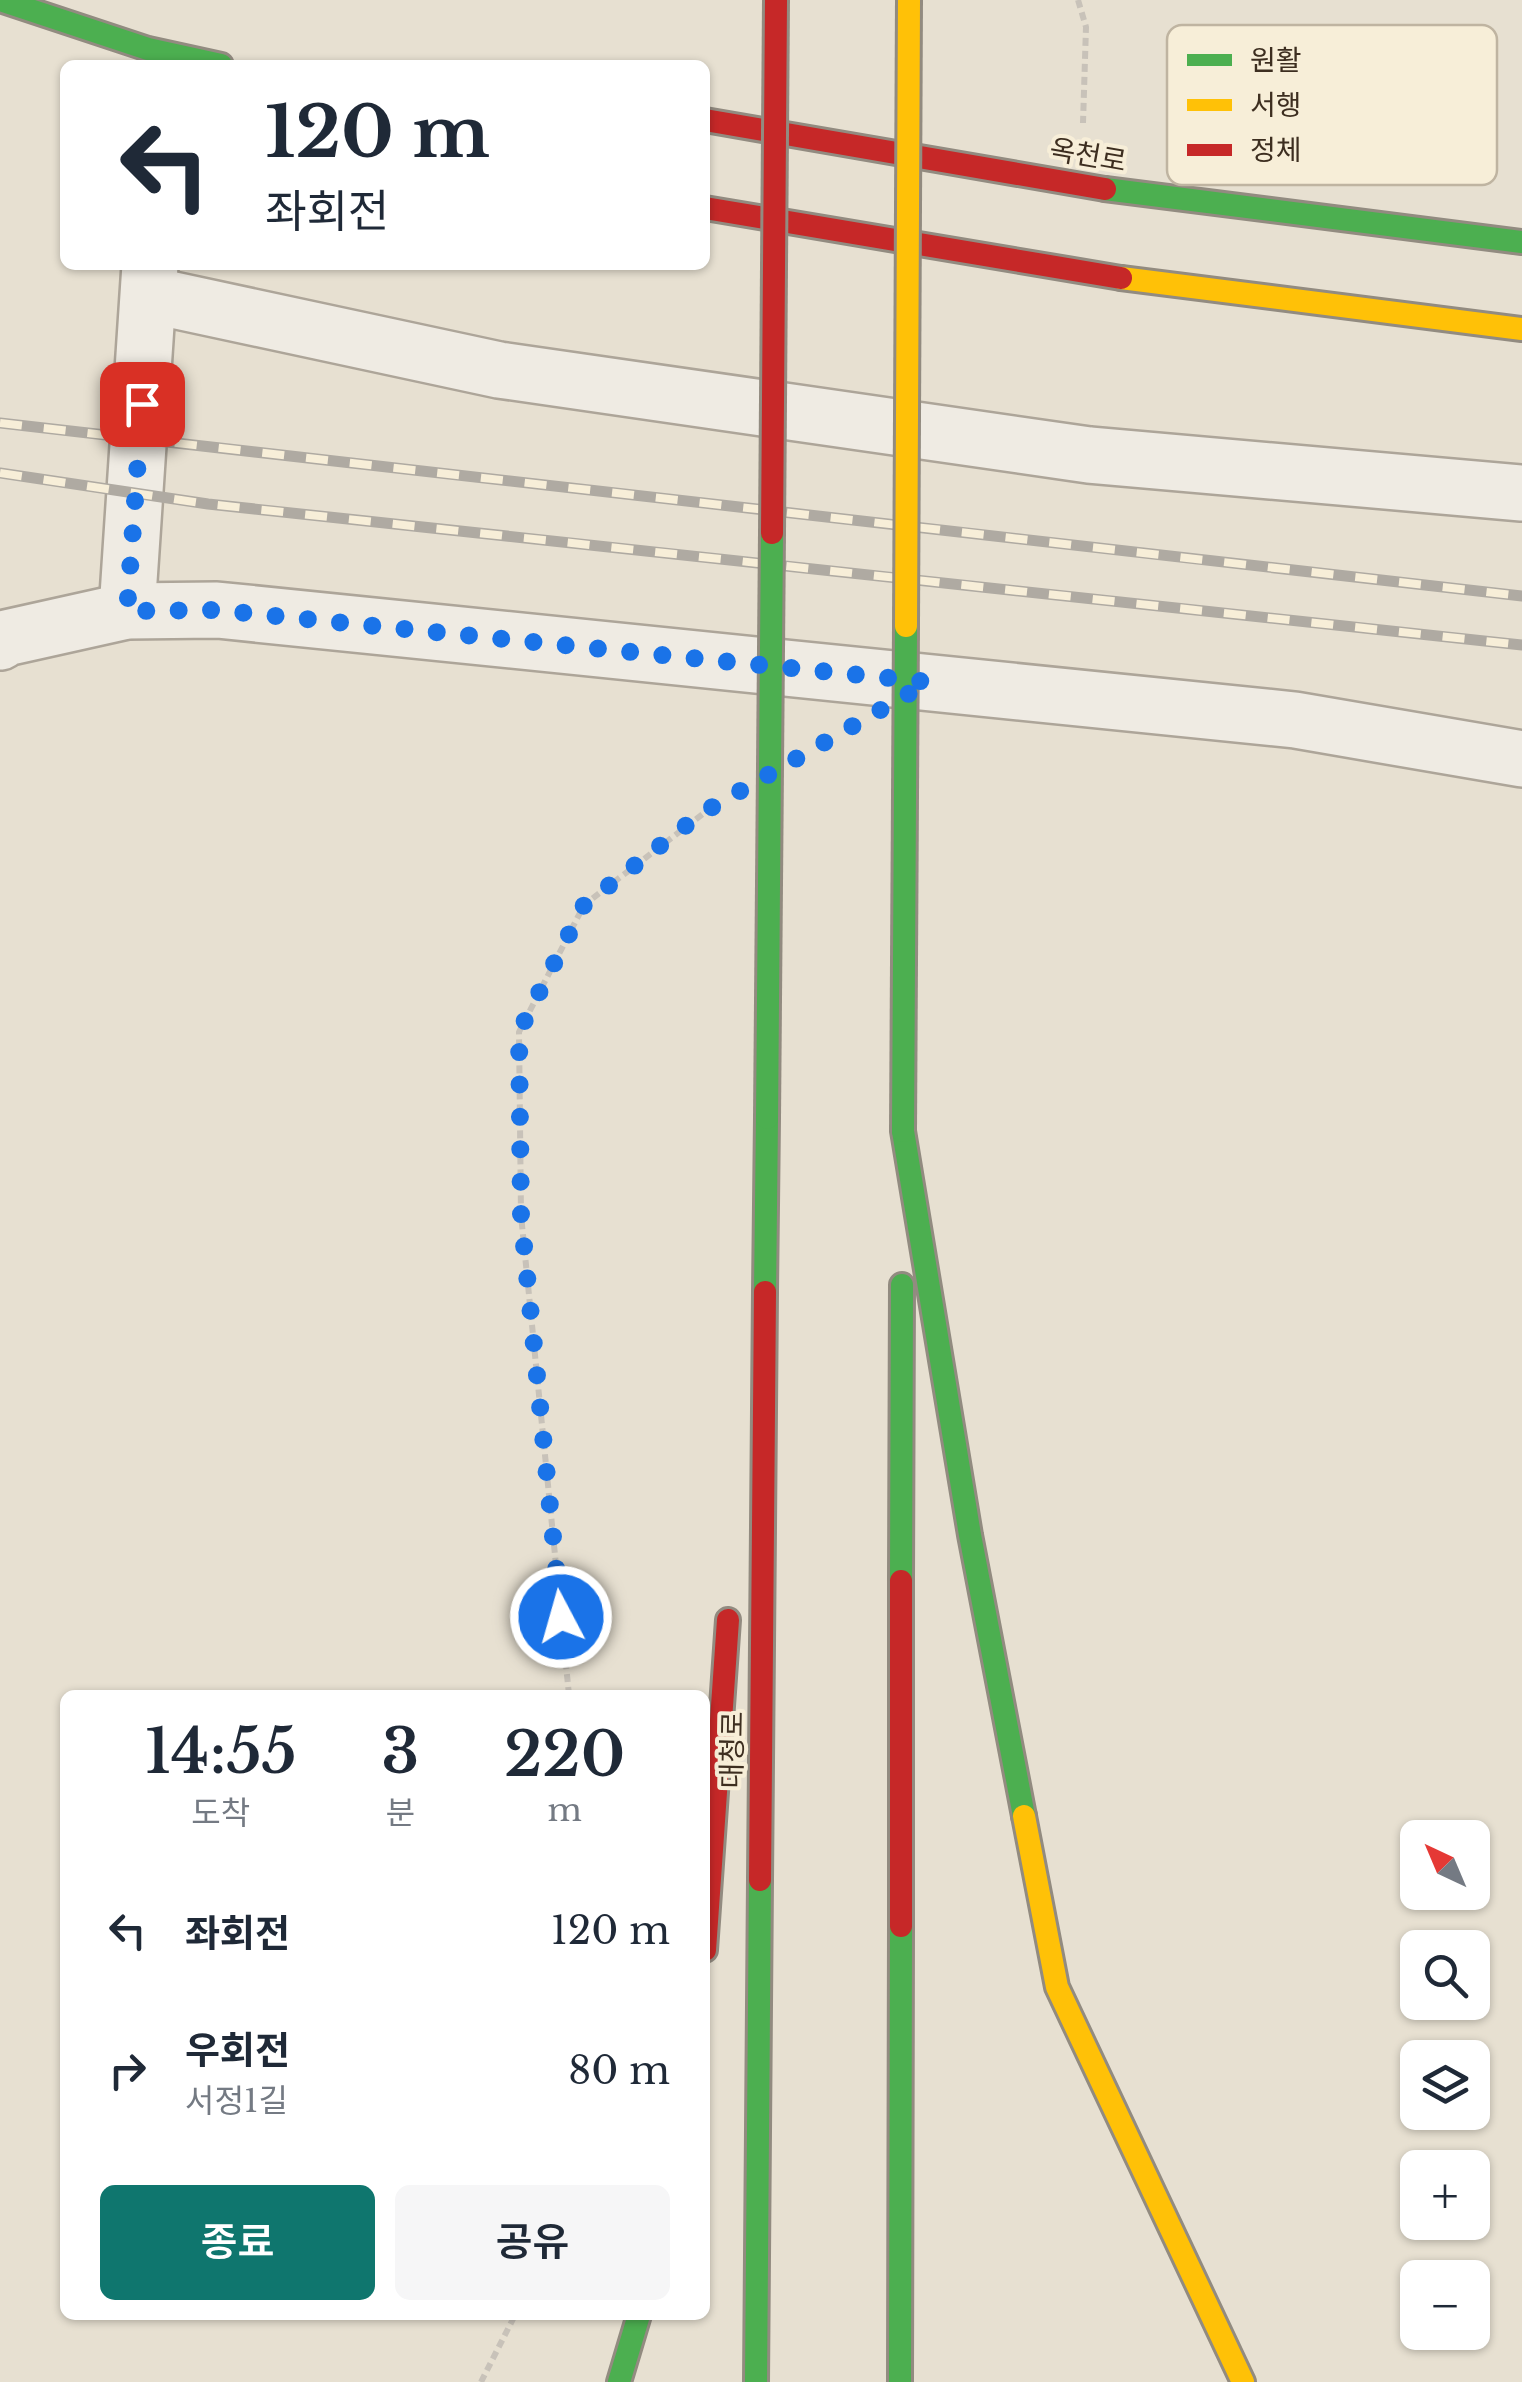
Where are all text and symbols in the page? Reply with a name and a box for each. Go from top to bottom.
legend [1167,25,1497,185]
text: 원활 [1250,43,1302,78]
text: 서행 [1250,88,1302,123]
text: 120 m [265,89,490,176]
icon: left [100,100,230,230]
street label: 옥천로 [1047,132,1129,179]
text: 정체 [1250,133,1302,168]
text: 좌회전 [265,183,389,239]
pin [100,362,185,447]
icon: arrive [115,377,170,432]
position arrow [509,1565,613,1669]
street label: 대청로 [714,1711,751,1789]
text: 14:55 [145,1715,297,1789]
text: 3 [381,1715,419,1789]
text: 220 [504,1718,625,1792]
text: m [547,1790,582,1830]
text: 도착 [191,1793,250,1833]
text: 분 [386,1793,415,1833]
north arrow [1400,1820,1490,1910]
map controls [1400,1820,1490,2350]
icon: left [100,1903,155,1958]
text: 120 m [551,1907,670,1954]
text: 좌회전 [185,1910,290,1957]
button: search [1400,1930,1490,2020]
text: 우회전 [185,2027,290,2074]
button: layers [1400,2040,1490,2130]
icon: right [100,2043,155,2098]
text: 80 m [568,2047,670,2094]
text: 서정1길 [185,2081,288,2121]
button: + [1400,2150,1490,2240]
button: 종료 [100,2185,375,2300]
button: 공유 [395,2185,670,2300]
button: − [1400,2260,1490,2350]

